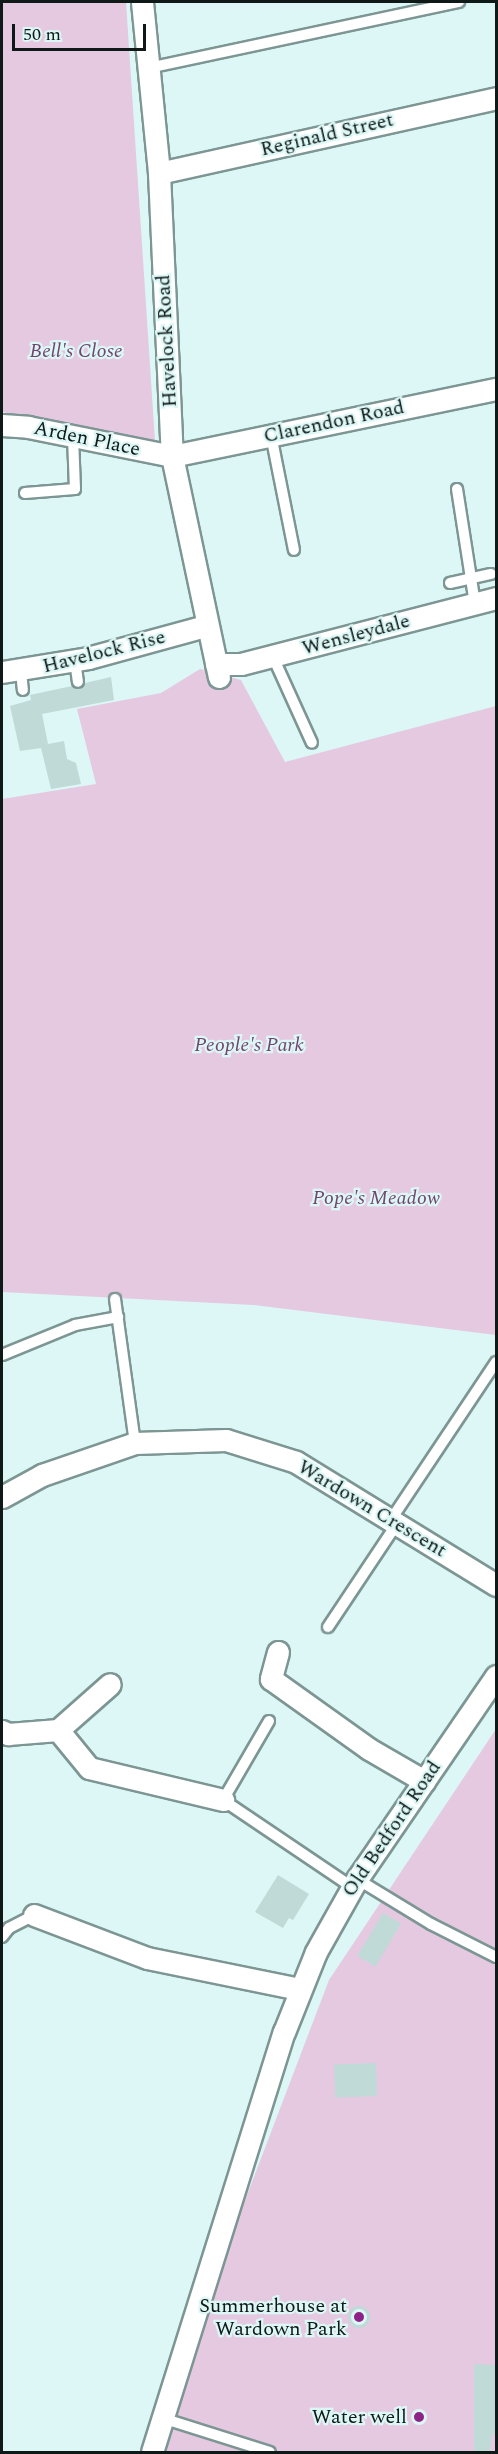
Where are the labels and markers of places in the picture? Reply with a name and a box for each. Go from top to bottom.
place label: Summerhouse at Wardown Park [199,2294,347,2341]
marker: Summerhouse at Wardown Park [352,2310,366,2324]
place label: Water well [312,2405,407,2429]
marker: Water well [412,2410,426,2424]

